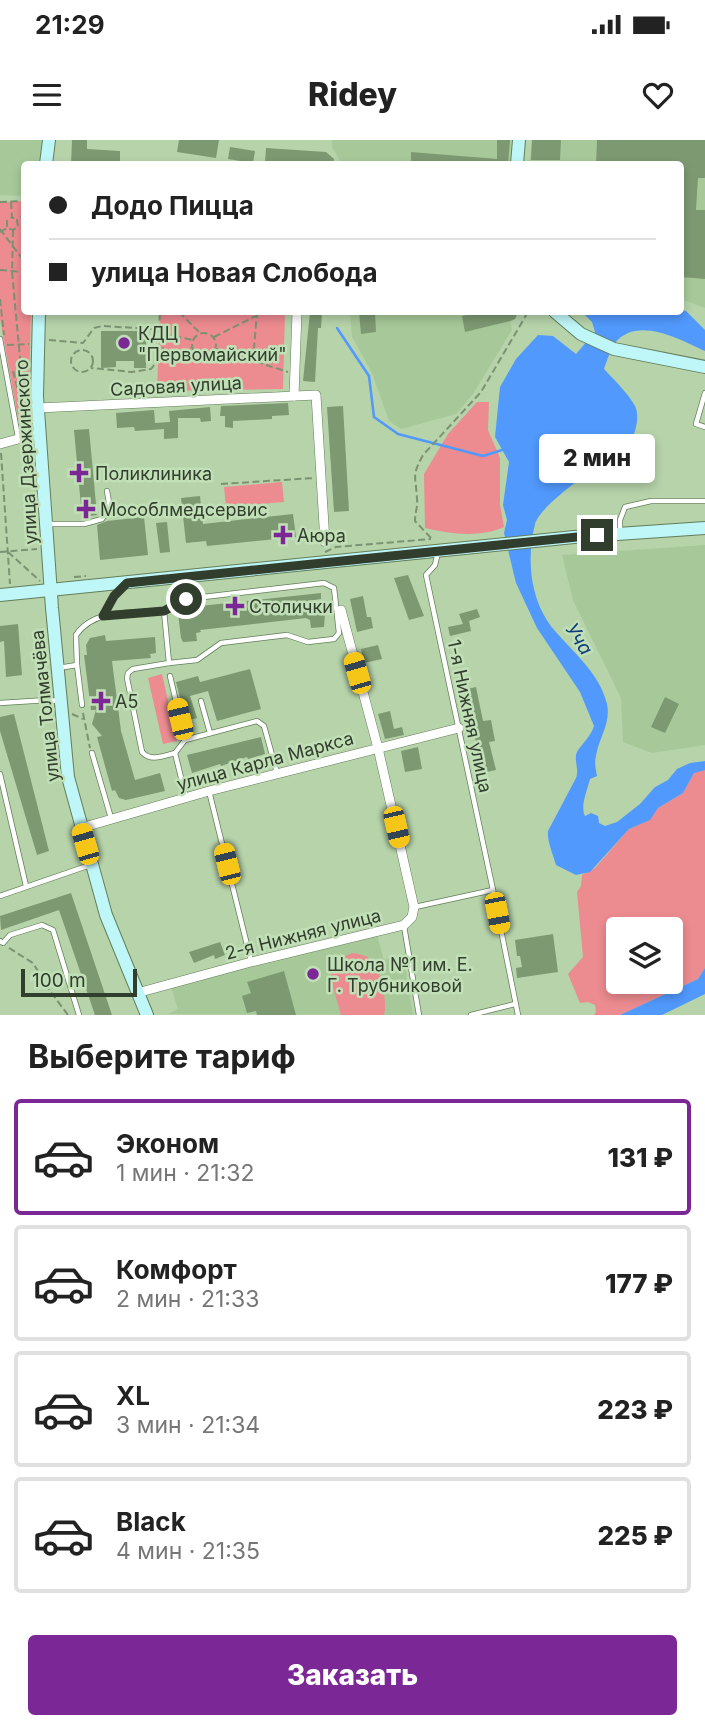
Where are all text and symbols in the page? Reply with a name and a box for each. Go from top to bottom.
text: 21:29 [35,9,105,40]
text: Ridey [308,75,397,114]
icon: menu [28,76,66,114]
icon: heart [639,76,677,114]
text: Додо Пицца [91,190,254,221]
text: улица Новая Слобода [91,257,378,288]
place label: КДЦ "Первомайский" [138,323,287,365]
marker: КДЦ "Первомайский" [116,335,132,351]
street label: улица Дзержинского [11,359,41,545]
street label: Садовая улица [110,372,242,400]
callout: 2 мин [539,434,655,482]
text: 2 мин [563,444,631,472]
marker: Поликлиника [69,463,89,483]
place label: Поликлиника [95,463,212,484]
place label: Мособлмедсервис [100,499,268,520]
marker: Мособлмедсервис [78,501,94,517]
route end [581,519,613,551]
place label: Аюра [297,525,346,546]
marker: Аюра [275,527,291,543]
route start [170,583,202,615]
place label: Столички [249,596,333,617]
marker: Столички [227,598,243,614]
water label: Уча [560,619,598,659]
street label: улица Толмачёва [27,629,63,783]
street label: 1-я Нижняя улица [444,637,496,795]
car [342,650,373,696]
place label: А5 [115,691,138,712]
marker: А5 [93,693,109,709]
car [166,696,195,742]
street label: улица Карла Маркса [174,727,356,795]
car [382,804,411,850]
car [70,821,101,867]
car [212,841,243,887]
car [483,890,512,936]
street label: 2-я Нижняя улица [223,904,383,964]
map controls [606,917,683,994]
button: layers [606,917,683,994]
place label: Школа №1 им. Е. Г. Трубниковой [327,954,473,996]
scale bar [21,966,136,998]
marker: Школа №1 им. Е. Г. Трубниковой [305,966,321,982]
text: 100 m [32,969,86,992]
text: Выберите тариф [28,1037,296,1076]
icon: car [32,1126,95,1189]
text: Эконом [116,1128,219,1159]
text: 131 ₽ [608,1142,673,1173]
text: 1 мин · 21:32 [116,1159,255,1187]
icon: car [32,1252,95,1315]
text: Комфорт [116,1254,237,1285]
text: 177 ₽ [605,1268,673,1299]
text: 2 мин · 21:33 [116,1285,259,1313]
icon: car [32,1378,95,1441]
text: XL [116,1380,150,1411]
text: 223 ₽ [597,1394,673,1425]
text: 3 мин · 21:34 [116,1411,260,1439]
icon: car [32,1504,95,1567]
text: Black [116,1506,186,1537]
text: 225 ₽ [597,1520,673,1551]
text: 4 мин · 21:35 [116,1537,260,1565]
button: Заказать [28,1635,677,1715]

